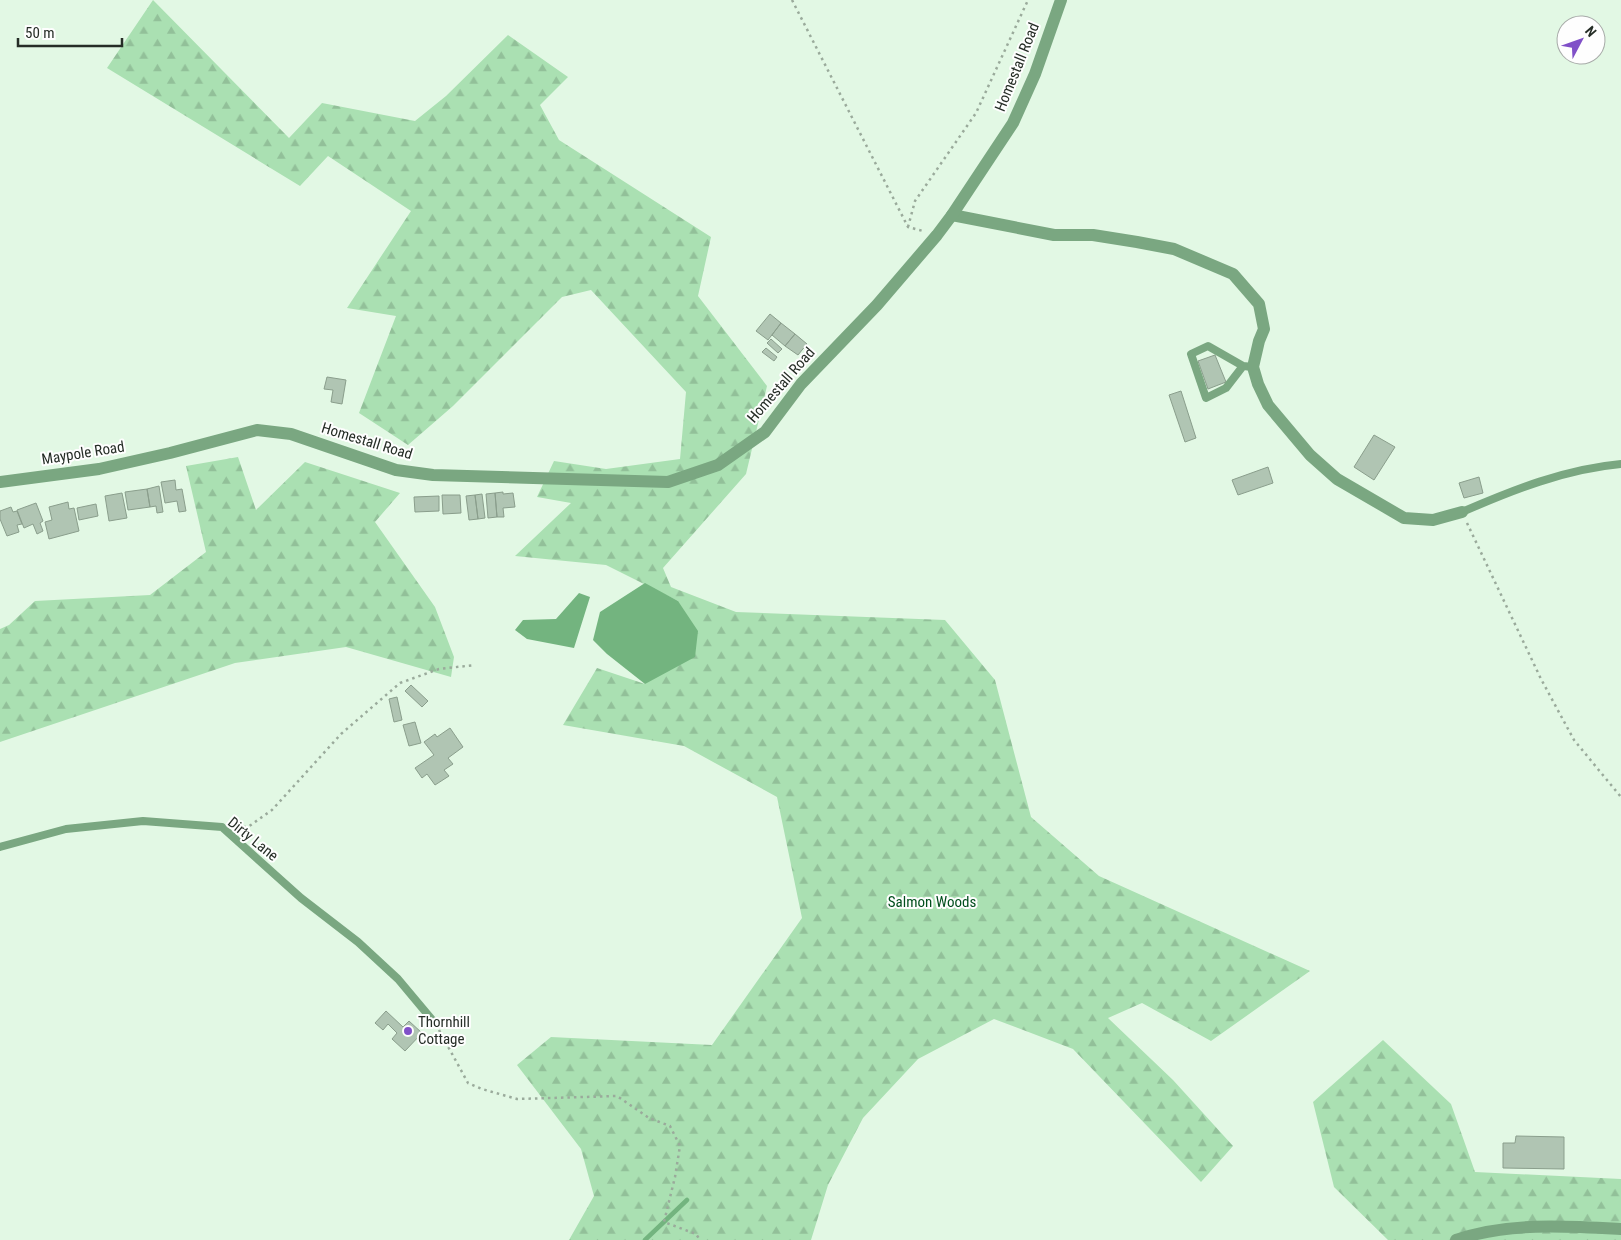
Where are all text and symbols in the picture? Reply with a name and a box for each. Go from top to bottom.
scale bar [18,15,121,47]
north arrow [1556,15,1606,65]
street label: Homestall Road [991,20,1043,114]
text: N [1582,23,1600,40]
text: 50 m [25,24,55,42]
street label: Homestall Road [743,344,819,426]
street label: Homestall Road [319,419,415,463]
street label: Maypole Road [40,438,126,468]
street label: Dirty Lane [224,813,282,865]
park label: Salmon Woods [888,893,976,911]
place label: Thornhill Cottage [418,1013,470,1048]
marker: Thornhill Cottage [402,1025,414,1037]

